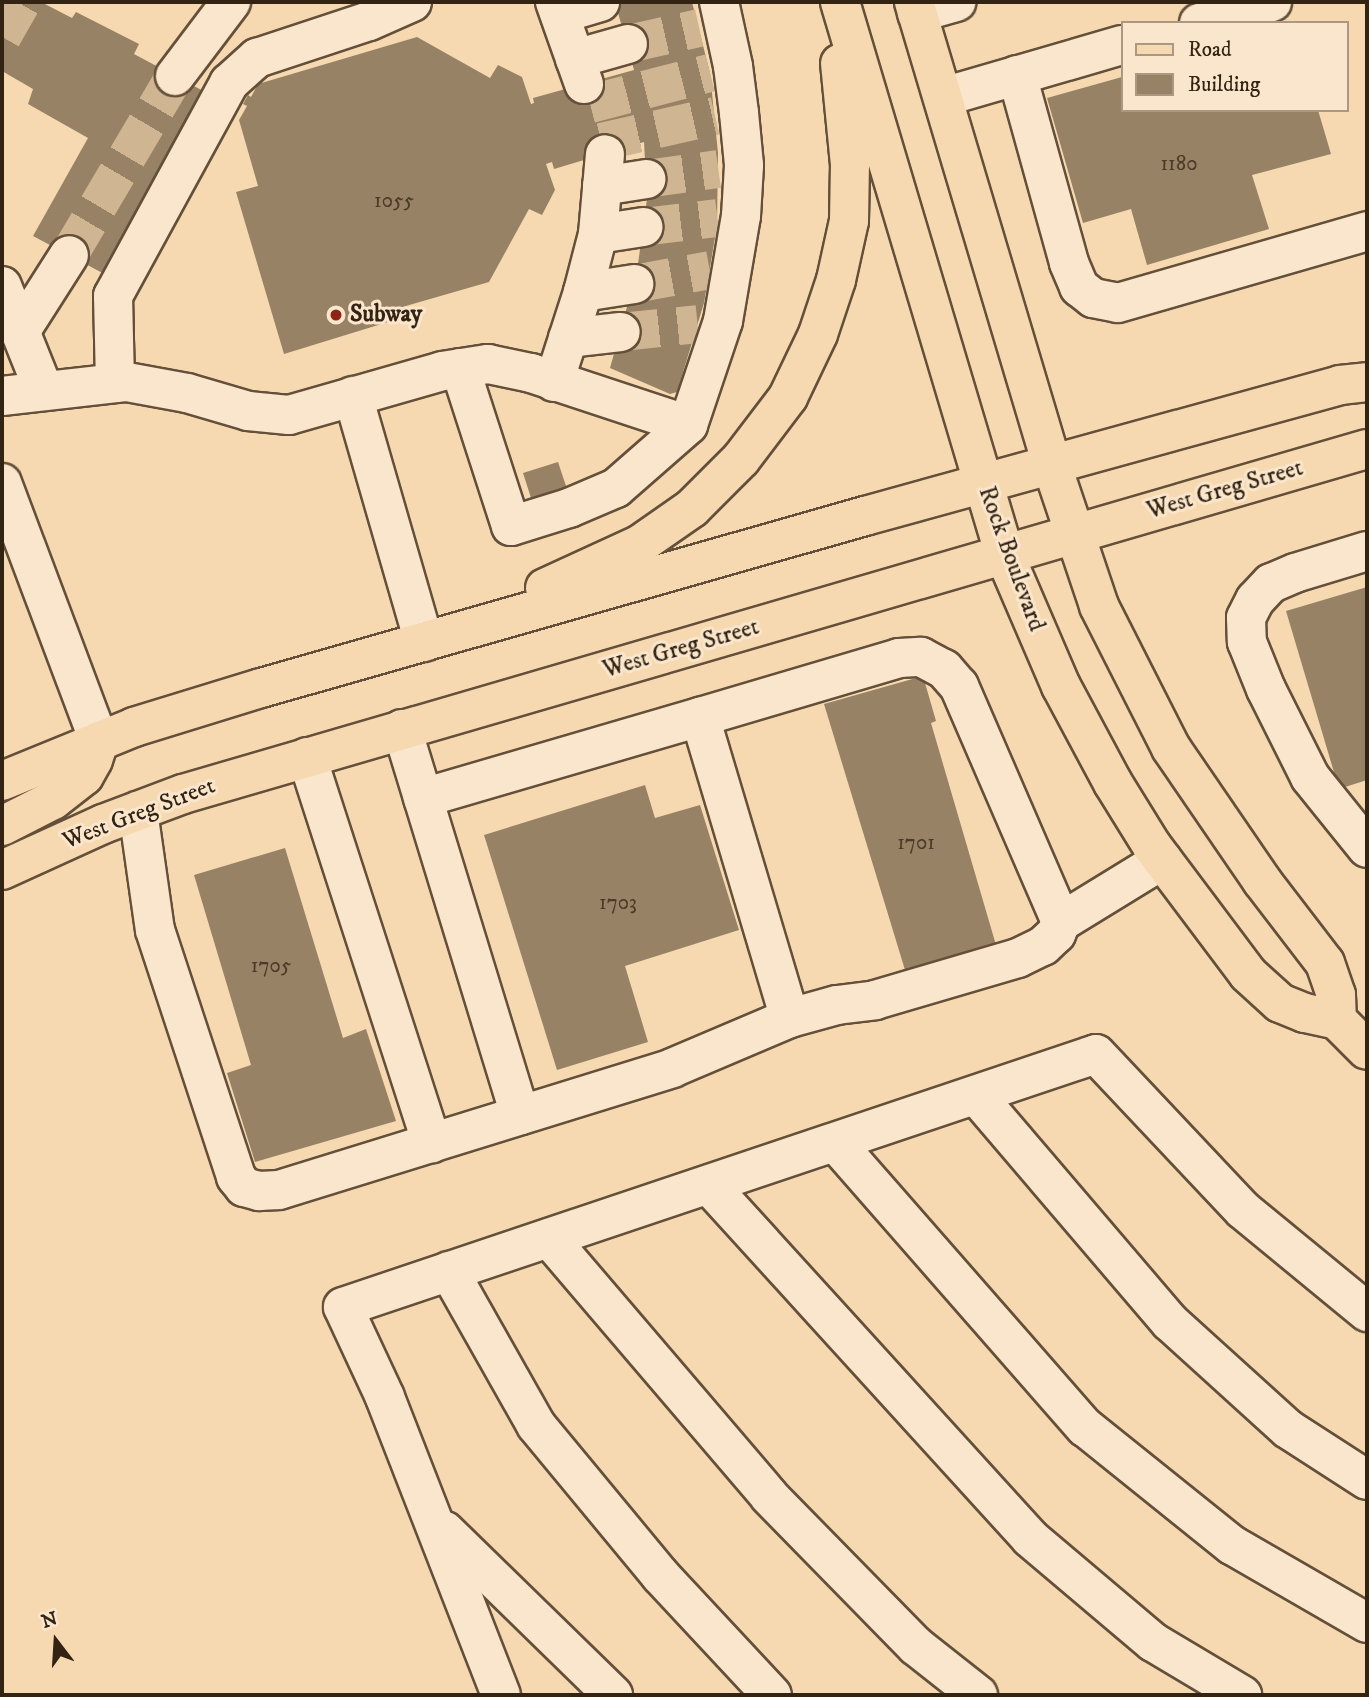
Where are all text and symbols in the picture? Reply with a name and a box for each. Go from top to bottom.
legend [1120,21,1348,112]
text: Road [1188,37,1232,63]
text: Building [1188,72,1260,98]
house number: 1180 [1160,151,1198,177]
house number: 1055 [374,188,414,214]
place label: Subway [350,301,422,329]
marker: Subway [328,307,344,323]
street label: West Greg Street [1144,454,1306,526]
street label: Rock Boulevard [971,483,1051,635]
street label: West Greg Street [600,613,762,685]
street label: West Greg Street [59,772,219,856]
house number: 1701 [897,830,935,856]
house number: 1703 [599,890,637,916]
house number: 1705 [251,953,291,979]
north arrow [21,1606,91,1676]
text: N [39,1607,61,1634]

